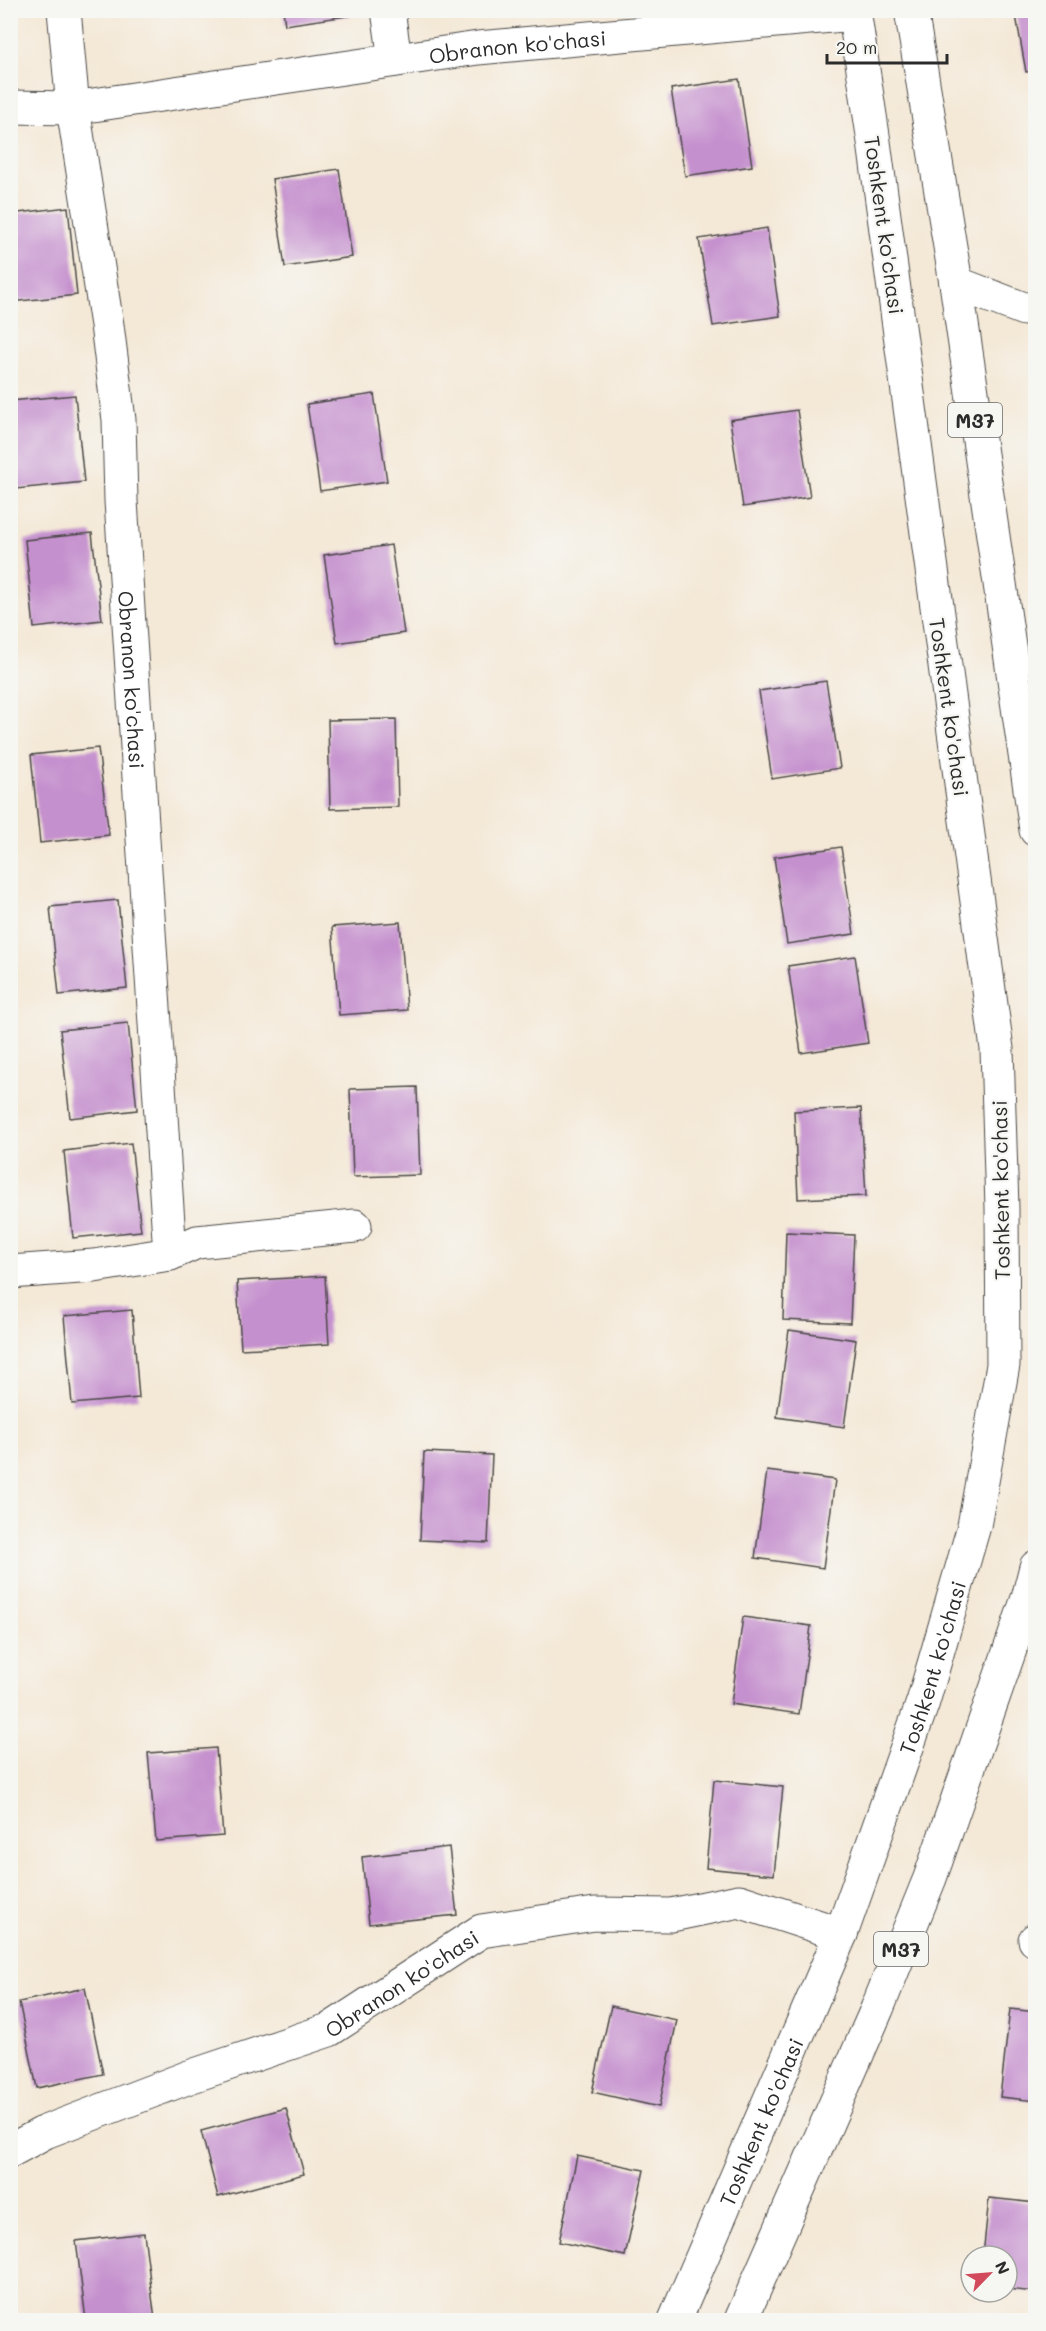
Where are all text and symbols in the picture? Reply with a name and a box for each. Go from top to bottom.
street label: Obranon ko'chasi [427,23,607,69]
scale bar [827,27,947,65]
text: 20 m [836,35,877,59]
street label: Toshkent ko'chasi [859,134,911,316]
road number: M37 [948,403,1002,437]
street label: Obranon ko'chasi [113,590,152,770]
street label: Toshkent ko'chasi [924,616,976,798]
street label: Toshkent ko'chasi [985,1100,1015,1280]
street label: Toshkent ko'chasi [892,1577,971,1758]
street label: Obranon ko'chasi [319,1923,483,2043]
road number: M37 [874,1932,928,1966]
street label: Toshkent ko'chasi [712,2033,808,2210]
north arrow [959,2244,1019,2304]
text: N [991,2258,1015,2277]

